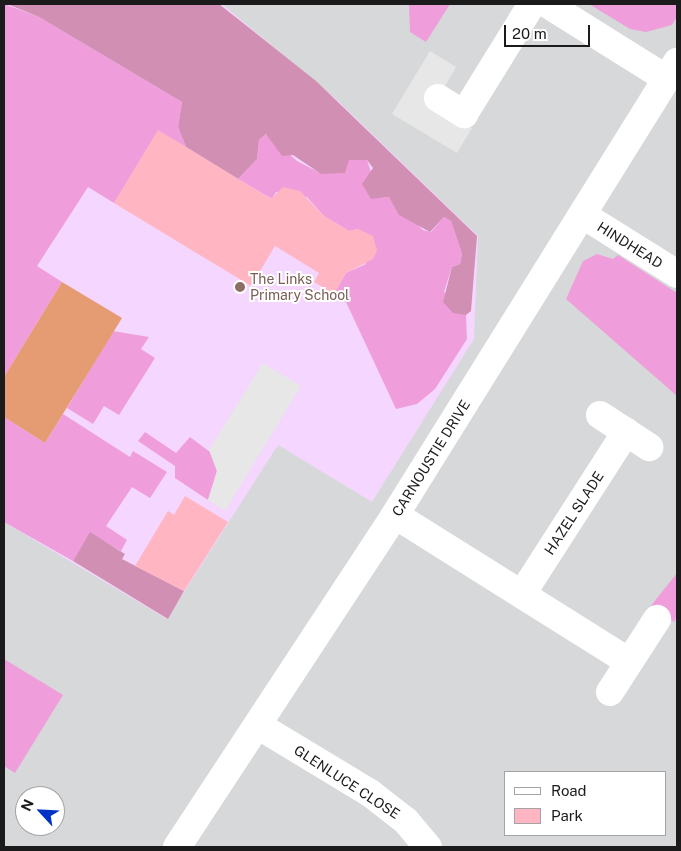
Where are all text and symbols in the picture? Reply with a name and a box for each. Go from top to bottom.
scale bar [506,15,592,47]
text: 20 m [512,25,547,42]
street label: HINDHEAD [594,218,666,272]
place label: The Links Primary School [250,271,349,304]
marker: The Links Primary School [234,281,246,293]
street label: CARNOUSTIE DRIVE [388,397,474,519]
street label: HAZEL SLADE [541,468,607,558]
street label: GLENLUCE CLOSE [291,742,403,822]
legend [503,771,666,836]
text: Road [551,782,587,799]
north arrow [15,786,65,836]
text: N [18,797,37,813]
text: Park [551,807,583,824]

